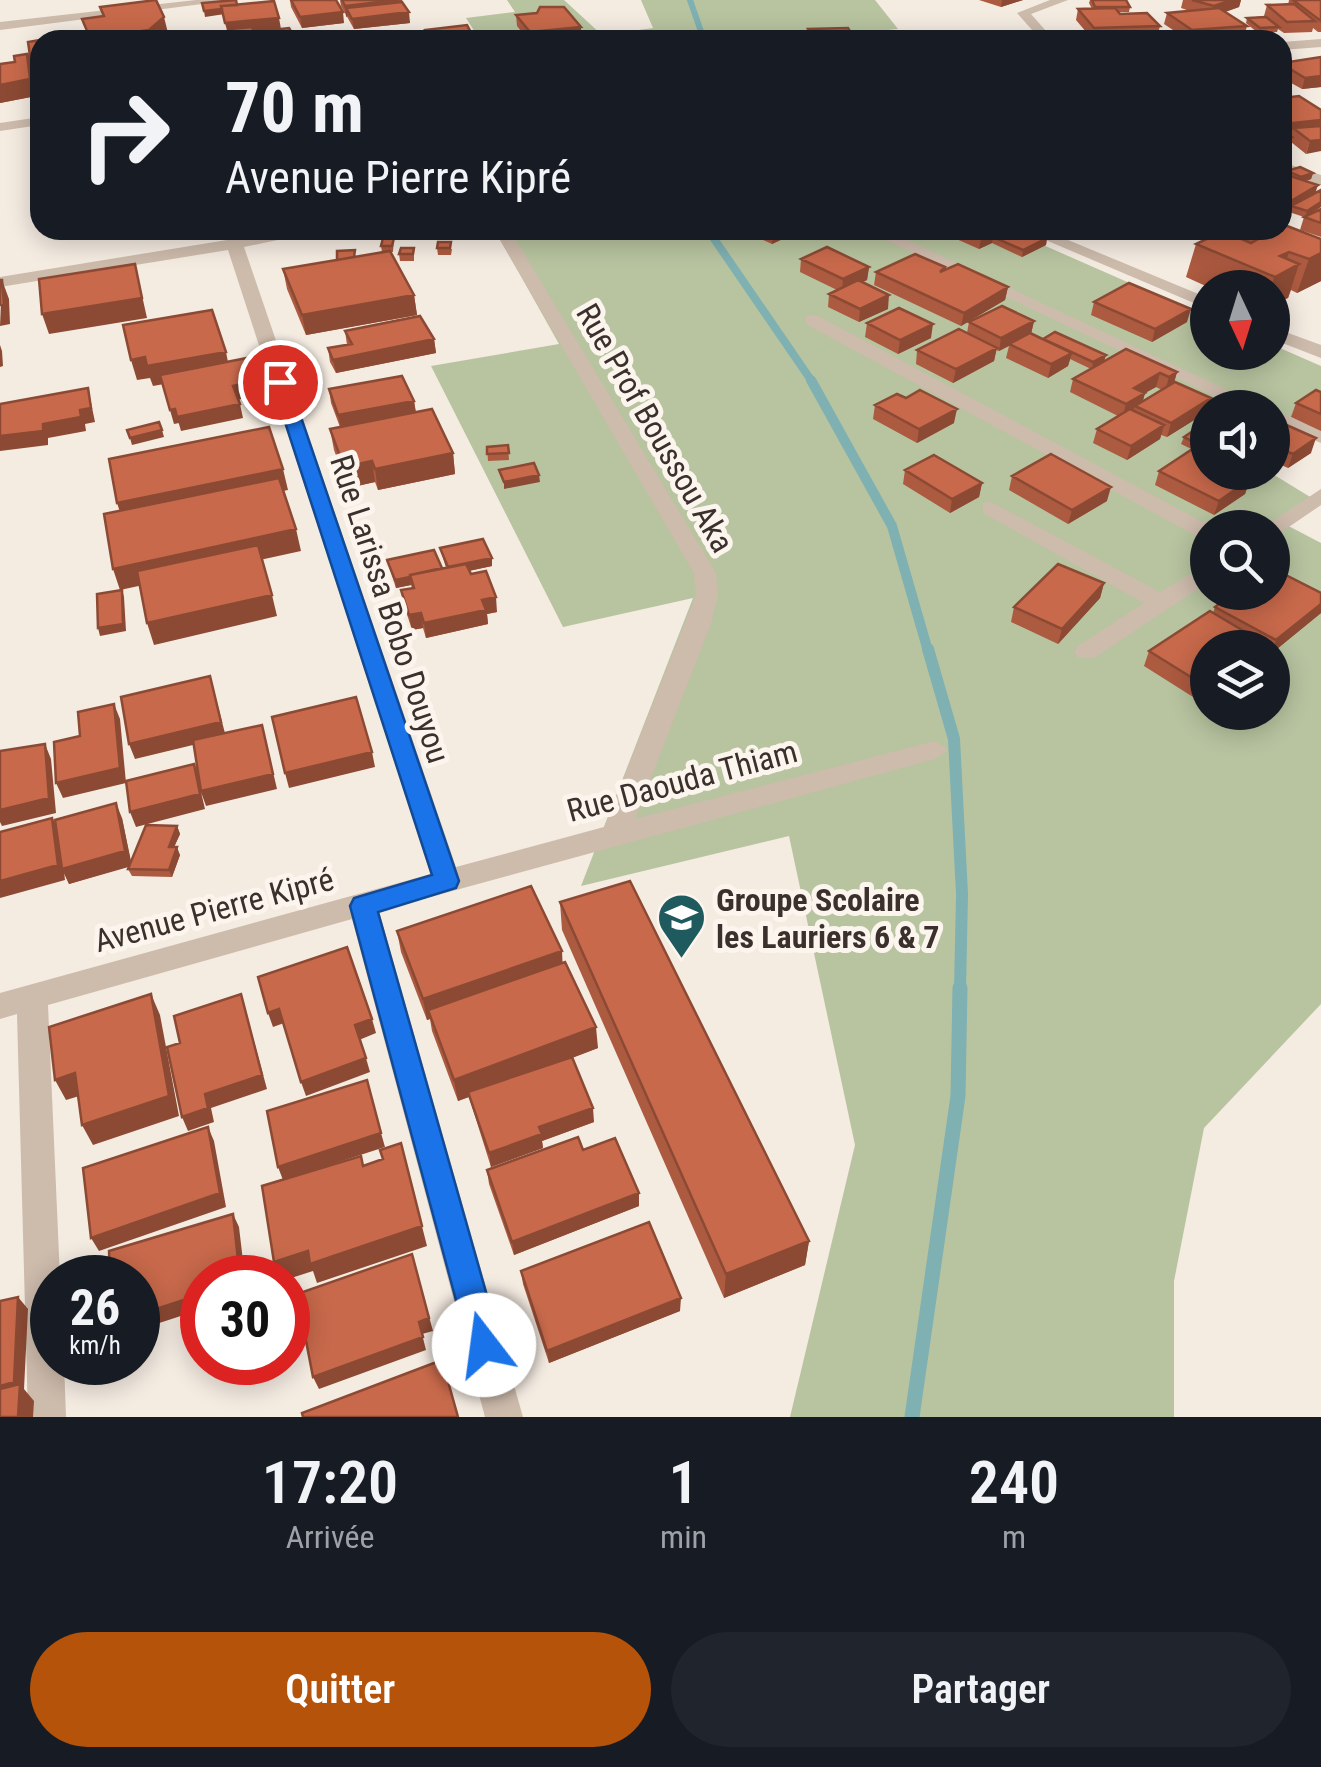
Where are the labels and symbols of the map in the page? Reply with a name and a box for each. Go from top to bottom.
north arrow [1190,270,1290,370]
street label: Rue Prof Boussou Aka [568,297,742,559]
pin [238,340,323,425]
street label: Rue Larissa Bobo Douyou [322,450,458,768]
street label: Rue Daouda Thiam [563,732,801,830]
street label: Avenue Pierre Kipré [90,860,338,960]
place label: Groupe Scolaire les Lauriers 6 & 7 [716,881,939,956]
school or university icon: Groupe Scolaire les Lauriers 6 & 7 [655,892,707,960]
speed limit sign: 30 [180,1255,310,1385]
position arrow [432,1293,536,1397]

